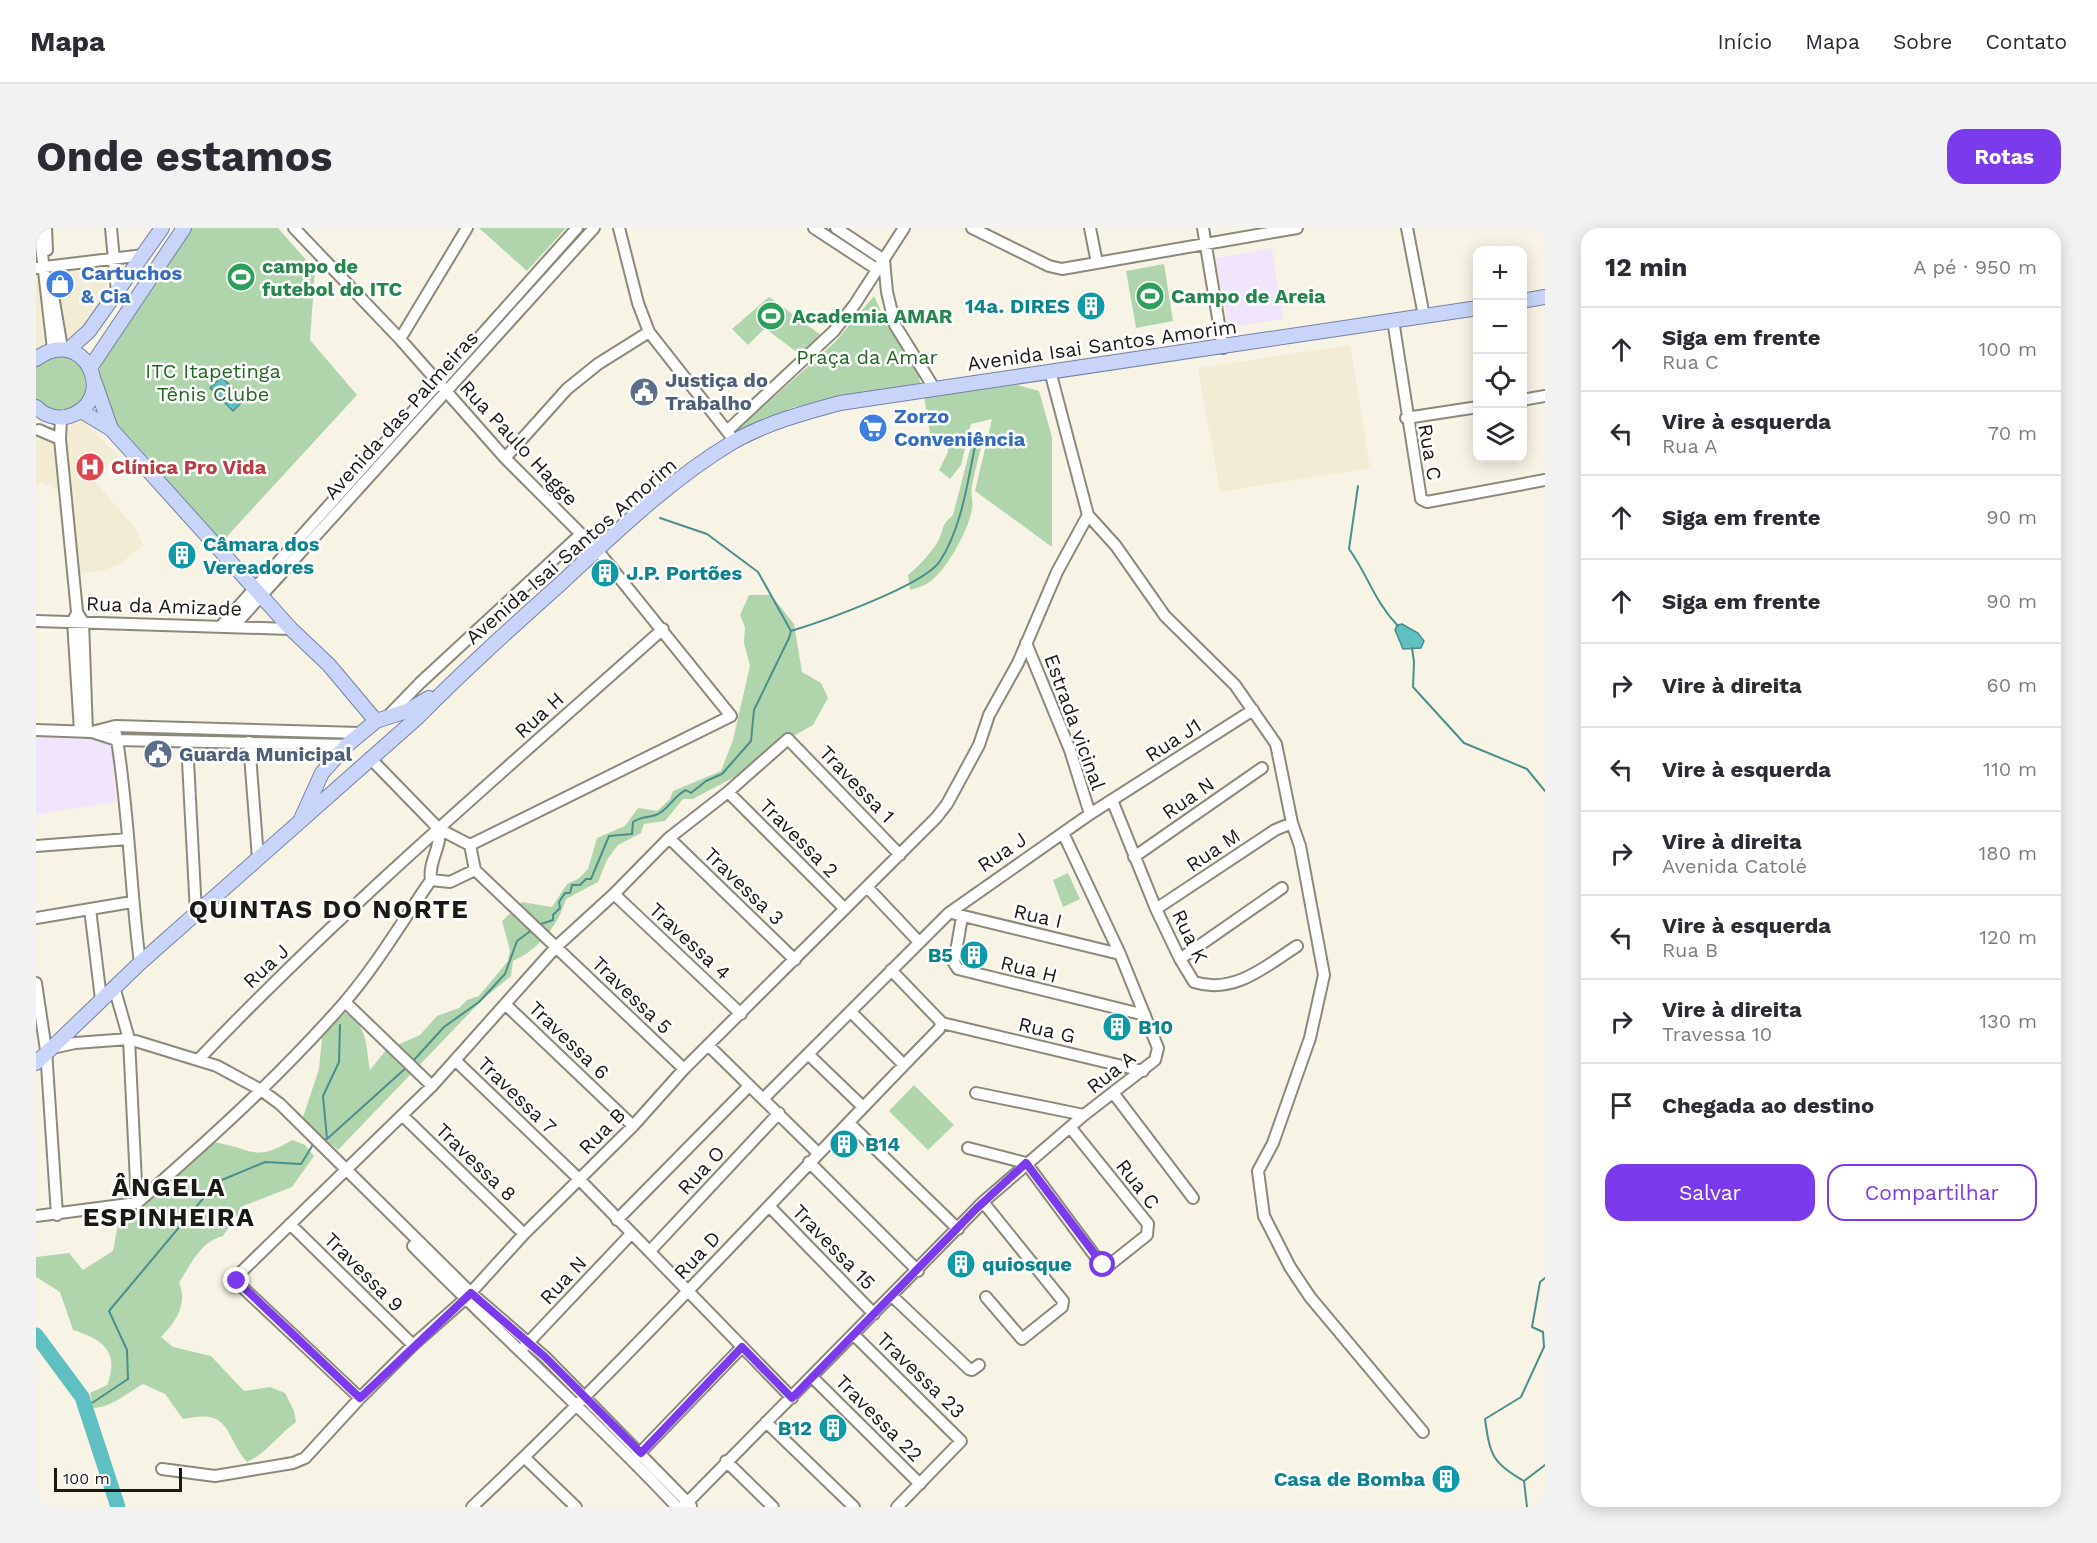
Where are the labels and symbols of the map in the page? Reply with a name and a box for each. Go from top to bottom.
place label: campo de futebol do ITC [262,254,403,301]
place label: Cartuchos & Cia [81,261,182,308]
sports icon: campo de futebol do ITC [225,261,257,293]
shop icon: Cartuchos & Cia [44,268,76,300]
sports icon: Campo de Areia [1134,280,1166,312]
place label: Campo de Areia [1171,284,1326,308]
building icon: 14a. DIRES [1075,290,1107,322]
place label: 14a. DIRES [965,294,1070,318]
sports icon: Academia AMAR [755,300,787,332]
place label: Academia AMAR [792,304,953,328]
street label: Avenida Isai Santos Amorim [966,314,1238,376]
street label: Avenida das Palmeiras [319,326,483,504]
park label: Praça da Amar [796,345,938,369]
park label: ITC Itapetinga Tênis Clube [145,359,281,406]
place label: Justiça do Trabalho [665,368,768,415]
street label: Rua Paulo Hagge [455,375,583,511]
public building icon: Justiça do Trabalho [628,376,660,408]
place label: Zorzo Conveniência [894,404,1026,451]
supermarket icon: Zorzo Conveniência [857,412,889,444]
street label: Rua C [1413,422,1447,482]
hospital icon: Clínica Pro Vida [74,451,106,483]
street label: Avenida Isai Santos Amorim [460,453,682,649]
place label: Clínica Pro Vida [111,455,267,479]
place label: Câmara dos Vereadores [203,532,320,579]
building icon: Câmara dos Vereadores [166,539,198,571]
building icon: J.P. Portões [589,557,621,589]
place label: J.P. Portões [626,561,742,585]
street label: Rua da Amizade [86,591,242,621]
street label: Estrada vicinal [1039,651,1111,793]
street label: Rua H [510,687,568,743]
street label: Rua J1 [1141,713,1205,767]
public building icon: Guarda Municipal [142,738,174,770]
street label: Travessa 1 [814,741,900,827]
place label: Guarda Municipal [179,742,352,766]
street label: Rua N [1157,772,1219,824]
street label: Travessa 2 [754,793,844,883]
street label: Rua M [1181,823,1245,877]
street label: Rua J [973,827,1031,877]
street label: Travessa 3 [699,842,789,930]
district label: QUINTAS DO NORTE [189,894,469,924]
street label: Travessa 4 [644,897,736,985]
street label: Rua I [1011,899,1065,933]
street label: Rua K [1167,905,1213,967]
street label: Rua J [238,939,294,993]
building icon: B5 [958,939,990,971]
place label: B5 [928,943,953,967]
street label: Rua H [998,950,1060,988]
street label: Travessa 5 [587,951,677,1039]
street label: Travessa 6 [524,996,614,1084]
building icon: B10 [1101,1011,1133,1043]
street label: Rua G [1016,1012,1078,1048]
place label: B10 [1138,1015,1173,1039]
street label: Rua A [1082,1045,1140,1099]
street label: Travessa 7 [472,1051,562,1139]
street label: Rua B [574,1103,630,1159]
street label: Travessa 8 [431,1118,521,1206]
building icon: B14 [828,1128,860,1160]
place label: B14 [865,1132,900,1156]
street label: Rua O [672,1141,730,1199]
street label: Rua C [1111,1154,1165,1214]
district label: ÂNGELA ESPINHEIRA [83,1172,255,1232]
street label: Travessa 15 [787,1199,881,1295]
street label: Rua D [669,1226,725,1284]
street label: Travessa 9 [319,1227,409,1317]
building icon: quiosque [945,1248,977,1280]
street label: Rua N [535,1251,591,1309]
route start [1089,1251,1115,1277]
place label: quiosque [982,1252,1072,1276]
route end [223,1267,249,1293]
street label: Travessa 23 [872,1327,970,1423]
street label: Travessa 22 [830,1369,928,1467]
building icon: B12 [817,1412,849,1444]
place label: B12 [778,1416,812,1440]
building icon: Casa de Bomba [1430,1463,1462,1495]
scale bar [54,1465,182,1492]
place label: Casa de Bomba [1274,1467,1425,1491]

